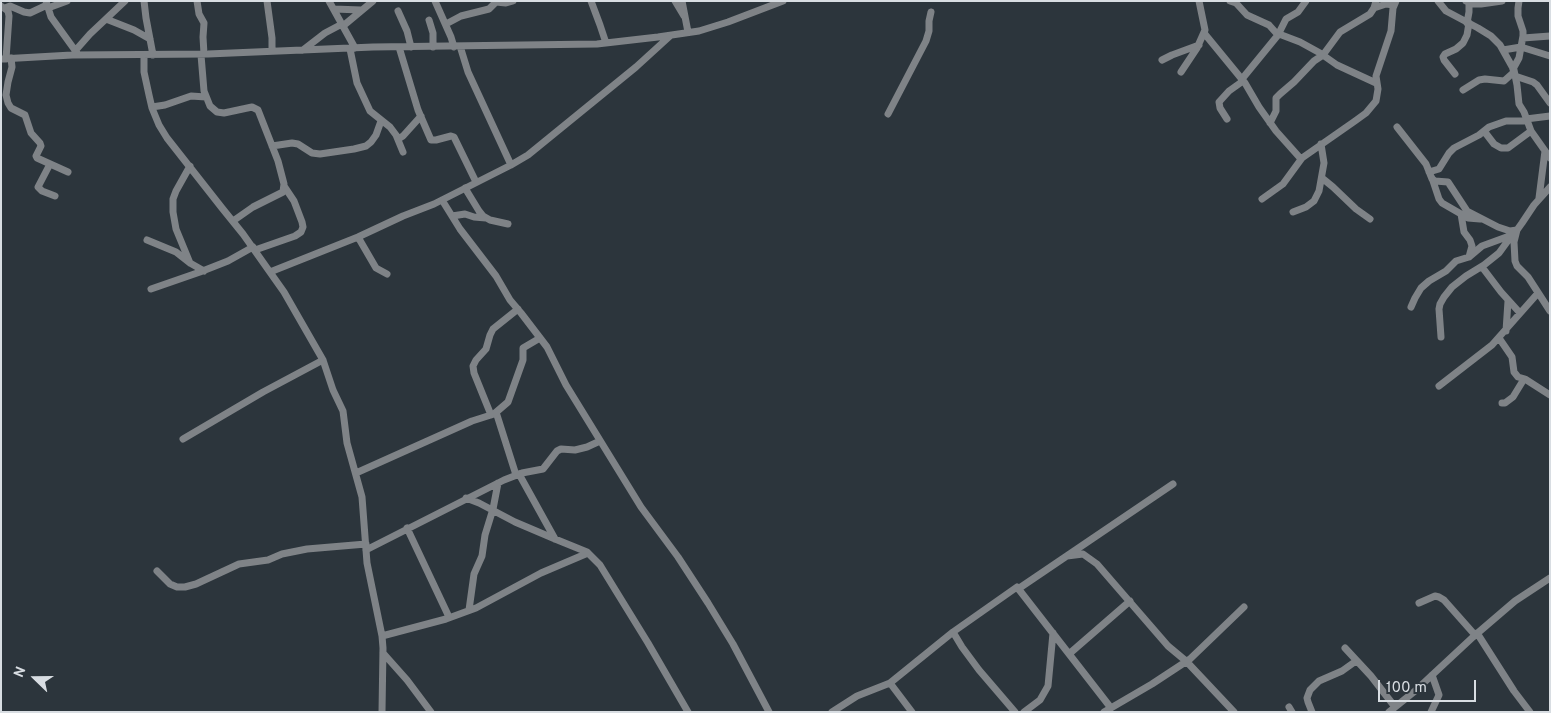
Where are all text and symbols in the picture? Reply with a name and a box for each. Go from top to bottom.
north arrow [10,653,60,703]
text: N [11,664,30,680]
scale bar [1381,670,1478,702]
text: 100 m [1386,679,1427,698]

